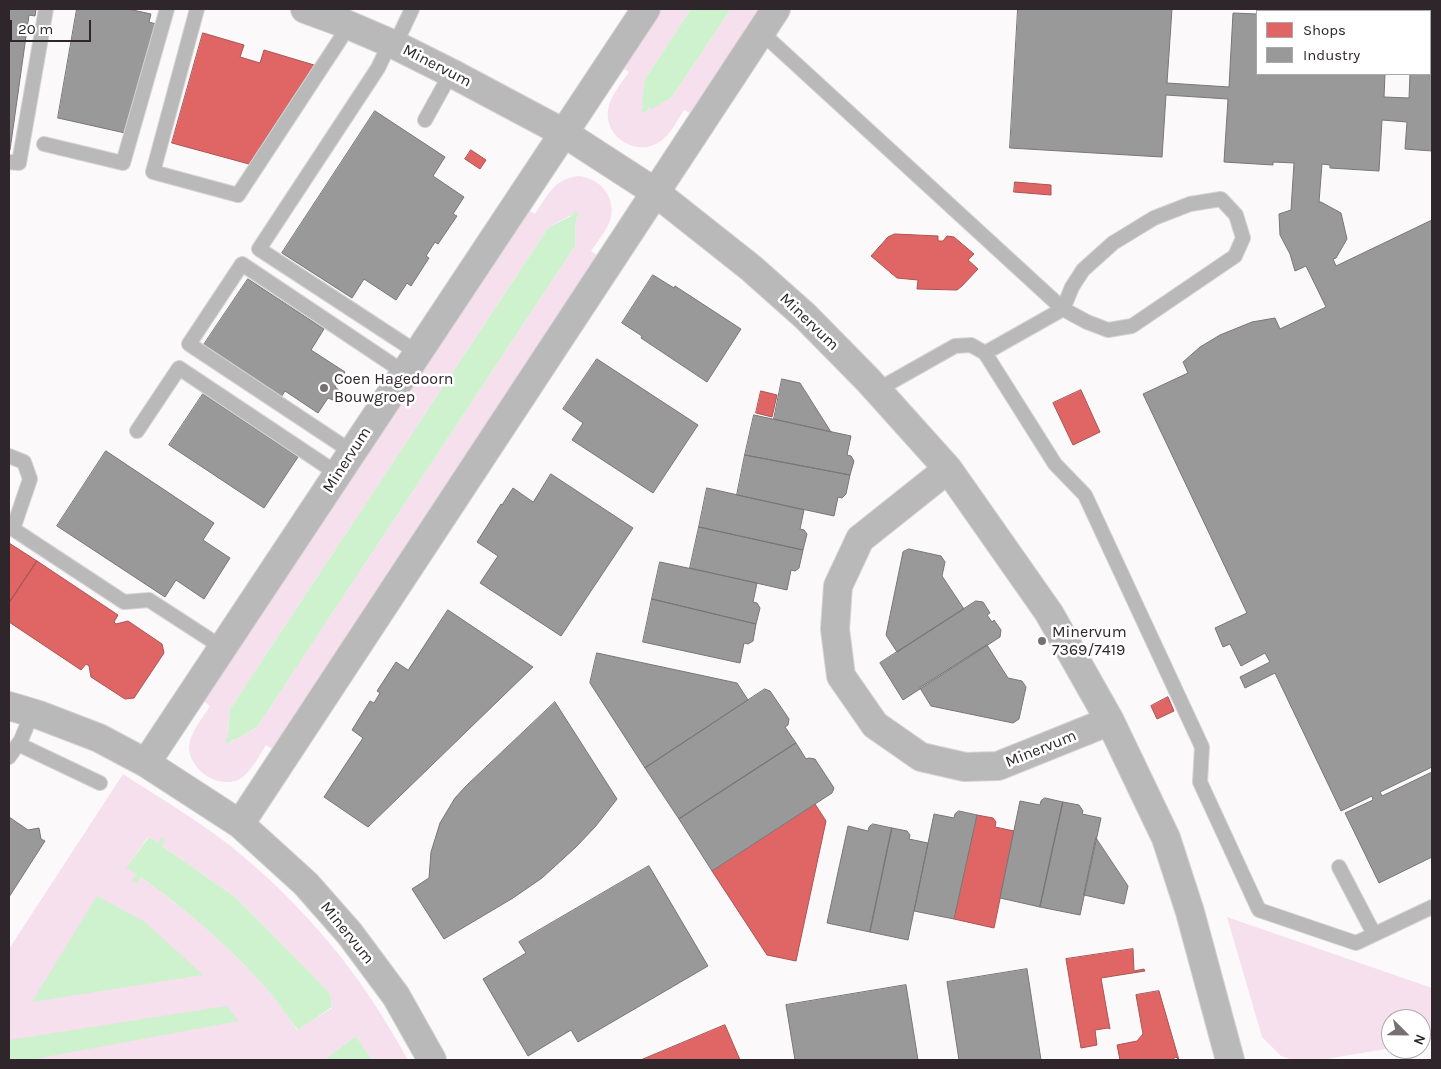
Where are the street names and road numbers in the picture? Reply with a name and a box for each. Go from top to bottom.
street label: Minervum [399,40,475,92]
street label: Minervum [775,289,843,355]
street label: Minervum [319,423,375,497]
street label: Minervum [1003,726,1079,772]
street label: Minervum [316,898,378,968]

